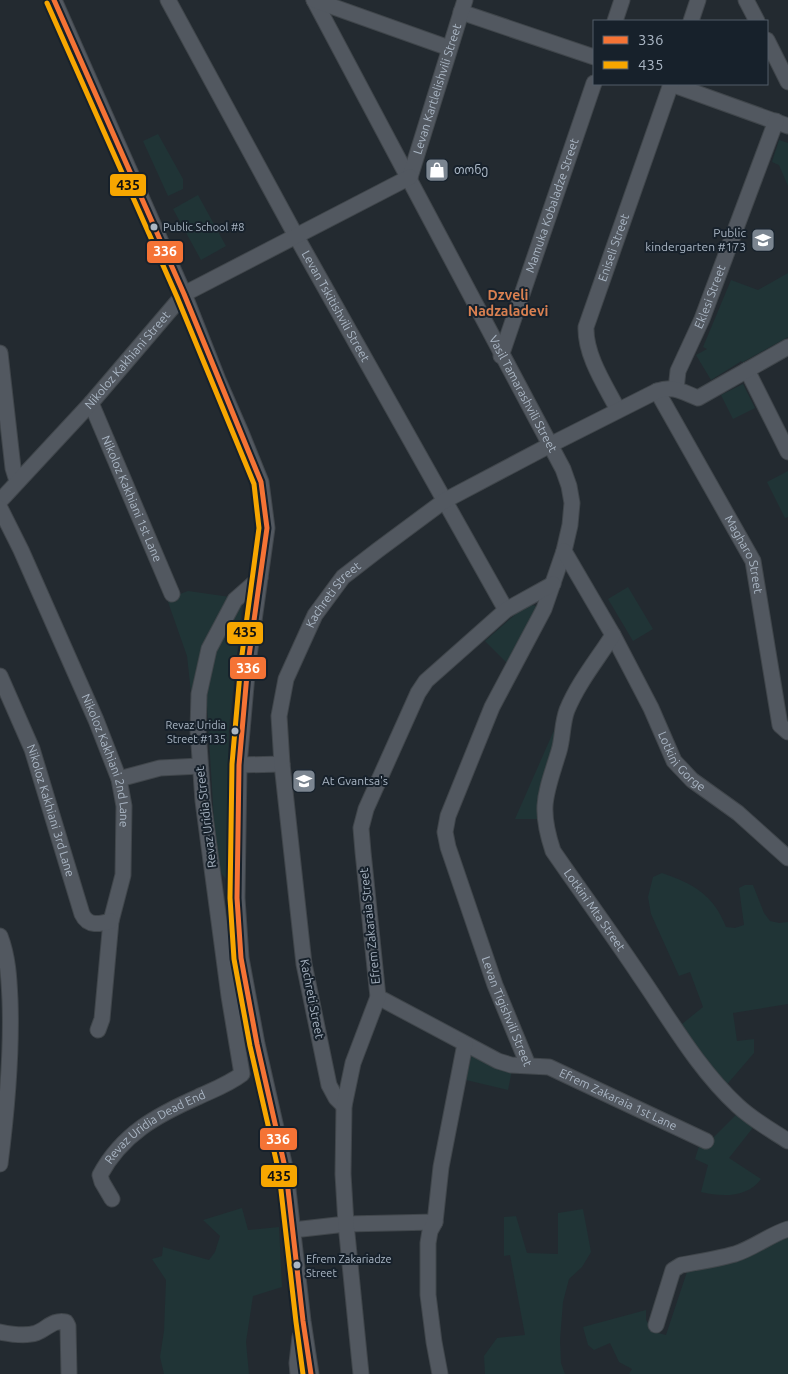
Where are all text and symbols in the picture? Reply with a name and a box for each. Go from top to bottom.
legend [593,20,768,85]
street label: Levan Kartlelishvili Street [410,22,463,156]
text: 336 [638,31,663,48]
text: 435 [638,56,663,73]
street label: Mamuka Kobaladze Street [523,136,581,274]
shop icon: თონე [424,157,450,183]
place label: თონე [454,163,488,177]
line badge: 435 [109,173,147,197]
text: 435 [116,177,140,193]
street label: Eniseli Street [595,212,631,283]
place label: Public School #8 [163,221,244,233]
marker: Public School #8 [149,222,159,232]
place label: Public kindergarten #173 [645,226,746,253]
school or university icon: Public kindergarten #173 [750,227,776,253]
line badge: 336 [146,240,184,264]
text: 336 [153,243,177,259]
street label: Levan Tskitishvili Street [299,248,372,364]
street label: Eklesi Street [692,263,728,330]
district label: Dzveli Nadzaladevi [468,287,548,319]
street label: Nikoloz Kakhiani Street [82,308,173,411]
street label: Vasil Tamarashvili Street [487,333,560,455]
street label: Nikoloz Kakhiani 1st Lane [100,433,165,564]
street label: Magharo Street [722,513,765,595]
street label: Kachreti Street [303,559,363,630]
line badge: 435 [226,621,264,645]
text: 435 [233,624,257,640]
line badge: 336 [229,656,267,680]
text: 336 [236,660,260,676]
street label: Nikoloz Kakhiani 2nd Lane [79,692,131,828]
place label: Revaz Uridia Street #135 [165,719,226,745]
marker: Revaz Uridia Street #135 [230,726,240,736]
street label: Lotkini Gorge [656,729,708,793]
street label: Nikoloz Kakhiani 3rd Lane [25,742,77,878]
street label: Revaz Uridia Street [193,765,218,869]
school or university icon: At Gvantsa's [291,768,317,794]
place label: At Gvantsa's [322,774,388,787]
street label: Lotkini Mta Street [562,866,628,954]
street label: Efrem Zakaraia Street [357,867,382,985]
street label: Levan Tigishvili Street [480,954,535,1068]
street label: Kachreti Street [298,958,327,1040]
street label: Efrem Zakaraia 1st Lane [557,1066,679,1132]
street label: Revaz Uridia Dead End [102,1088,207,1166]
line badge: 336 [259,1127,298,1151]
text: 336 [266,1131,290,1147]
line badge: 435 [260,1164,298,1188]
text: 435 [267,1168,291,1184]
place label: Efrem Zakariadze Street [306,1253,392,1279]
marker: Efrem Zakariadze Street [292,1260,302,1270]

